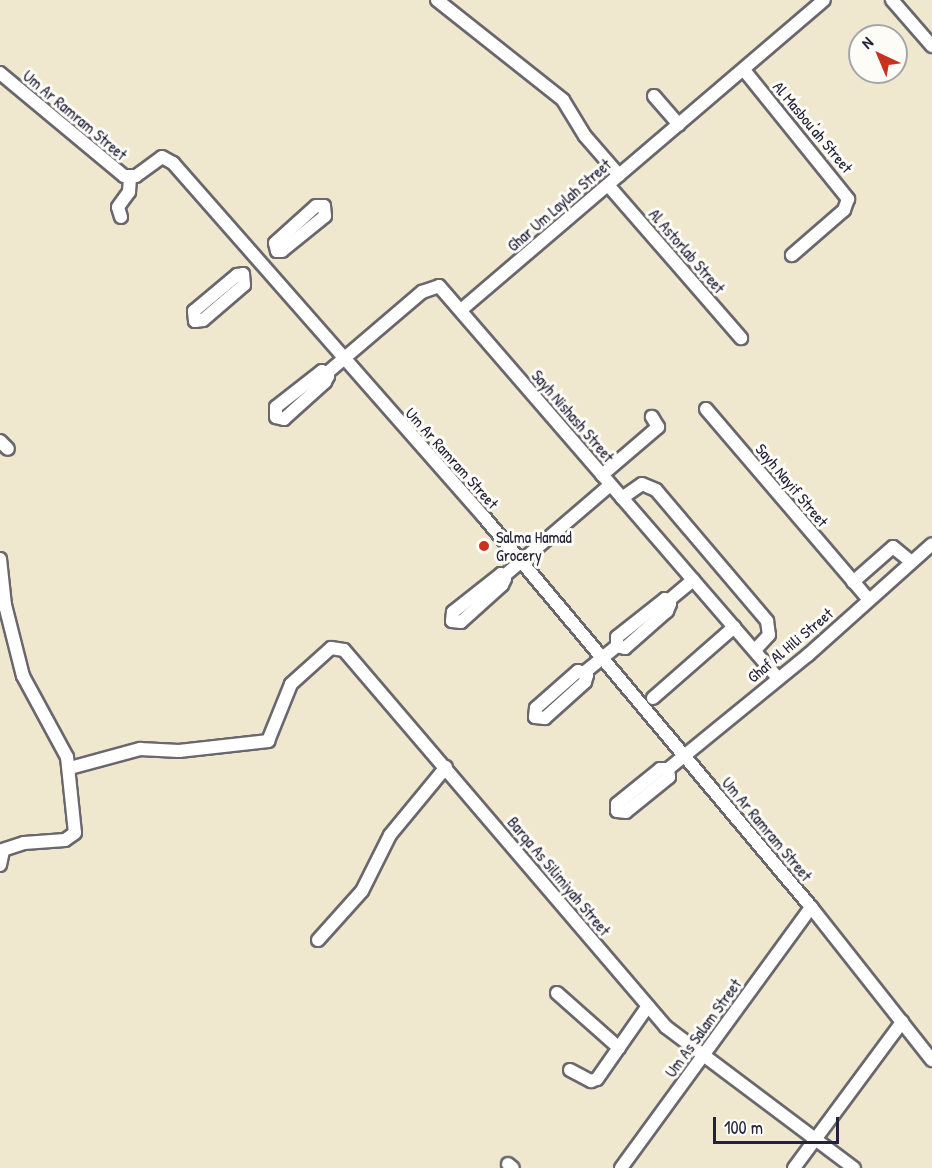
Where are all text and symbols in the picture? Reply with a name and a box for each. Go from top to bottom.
north arrow [848,24,908,84]
text: N [856,32,878,53]
street label: Um Ar Ramram Street [19,66,131,164]
street label: Al Masbou'ah Street [769,77,857,177]
street label: Ghar Um Laylah Street [503,155,615,255]
street label: Al Astorlab Street [645,205,729,297]
street label: Sayh Nishash Street [528,366,618,466]
street label: Um Ar Ramram Street [401,403,503,513]
street label: Sayh Nayif Street [752,440,832,530]
place label: Salma Hamad Grocery [496,527,572,565]
marker: Salma Hamad Grocery [477,539,491,553]
street label: Ghaf Al Hili Street [743,604,837,686]
street label: Um Ar Ramram Street [718,773,816,885]
street label: Barqa As Silimiyah Street [504,813,614,939]
street label: Um As Salam Street [661,975,745,1081]
scale bar [716,1105,842,1143]
text: 100 m [724,1115,763,1140]

